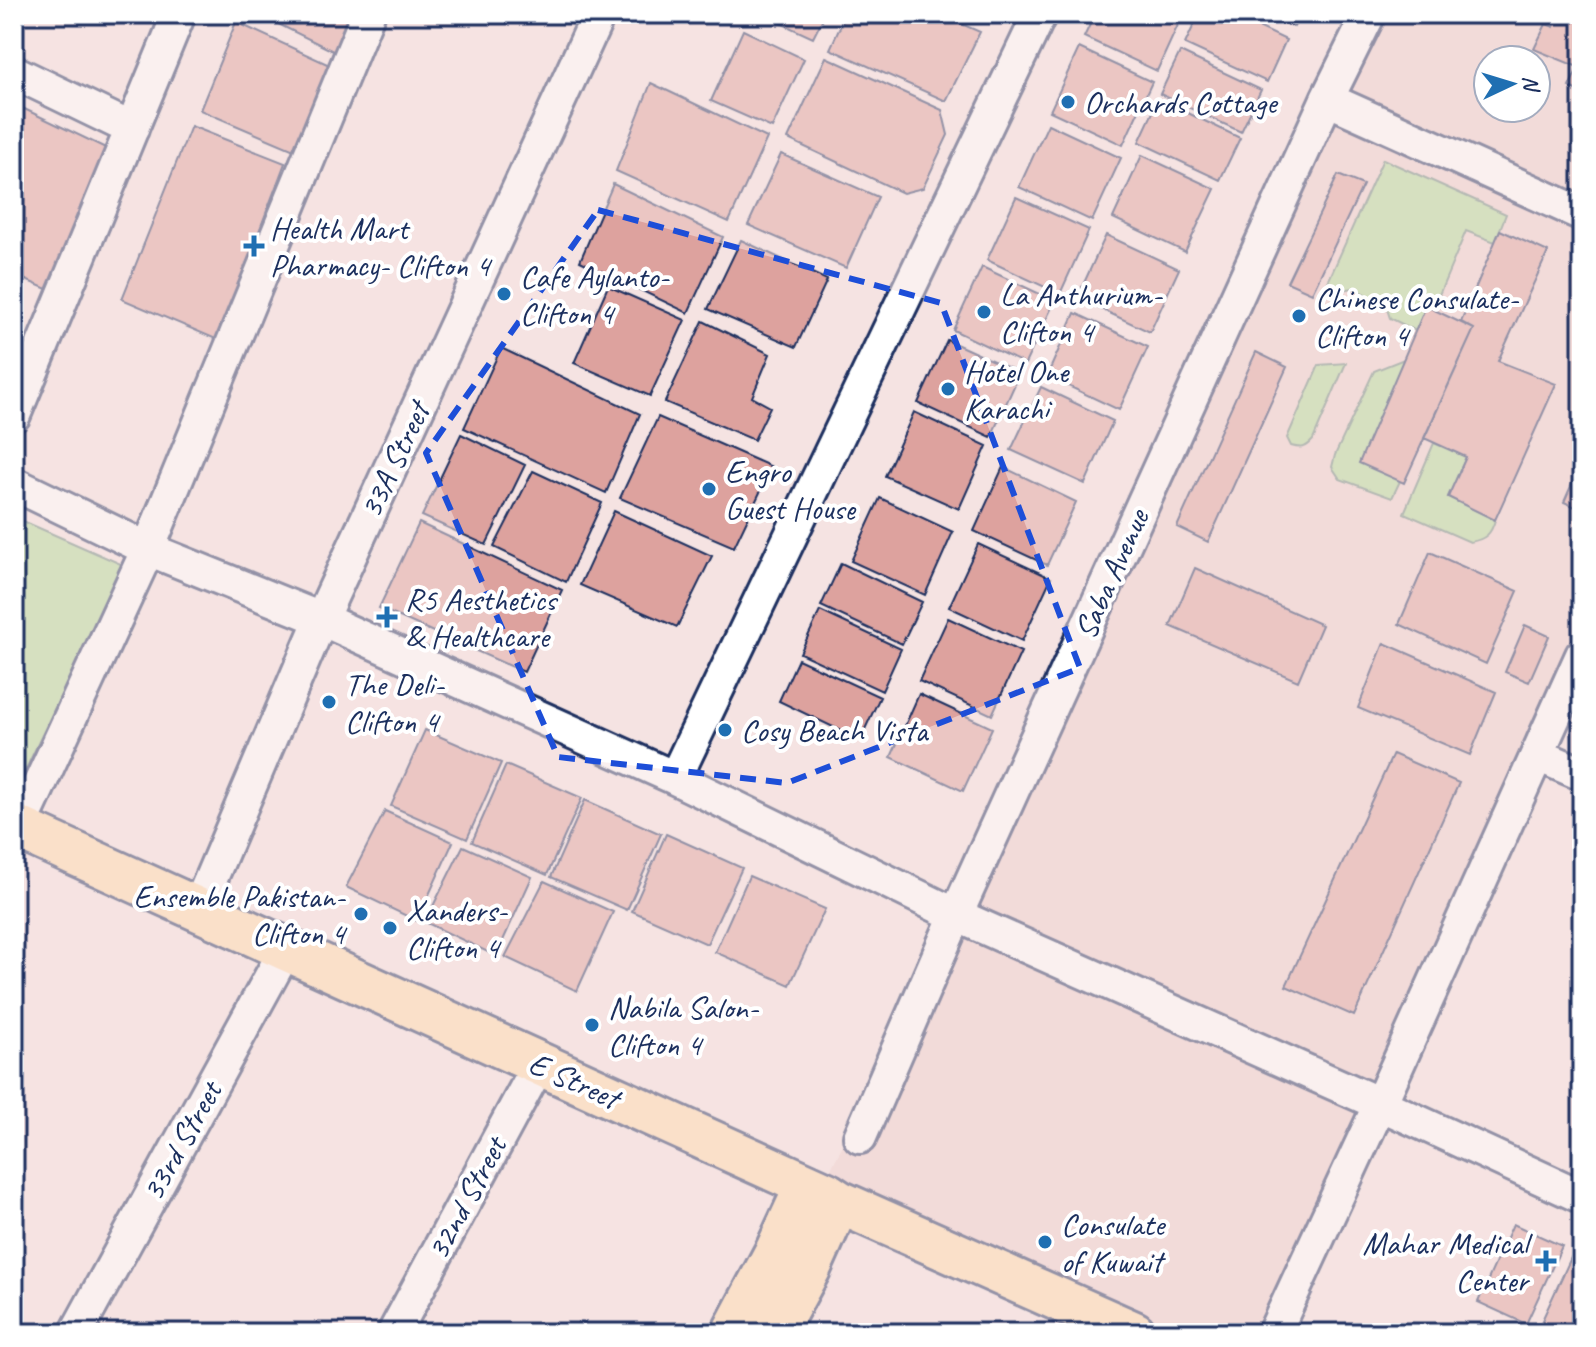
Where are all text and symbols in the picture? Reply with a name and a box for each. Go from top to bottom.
north arrow [1472,44,1552,124]
text: N [1517,75,1546,94]
place label: Orchards Cottage [1084,82,1279,123]
marker: Orchards Cottage [1059,93,1077,111]
place label: Health Mart Pharmacy- Clifton 4 [270,208,493,286]
marker: Health Mart Pharmacy- Clifton 4 [245,237,263,255]
place label: Cafe Aylanto- Clifton 4 [520,256,670,334]
place label: La Anthurium- Clifton 4 [1000,274,1163,352]
place label: Chinese Consulate- Clifton 4 [1315,278,1520,356]
marker: Cafe Aylanto- Clifton 4 [495,285,513,303]
marker: La Anthurium- Clifton 4 [975,303,993,321]
marker: Chinese Consulate- Clifton 4 [1290,307,1308,325]
place label: Hotel One Karachi [964,351,1071,429]
marker: Hotel One Karachi [939,380,957,398]
street label: 33A Street [350,392,441,524]
place label: Engro Guest House [725,451,857,529]
marker: Engro Guest House [700,480,718,498]
street label: Saba Avenue [1065,501,1159,645]
place label: R5 Aesthetics & Healthcare [405,579,559,657]
marker: R5 Aesthetics & Healthcare [376,606,398,628]
place label: The Deli- Clifton 4 [345,664,446,742]
marker: The Deli- Clifton 4 [320,693,338,711]
place label: Cosy Beach Vista [741,710,930,751]
marker: Cosy Beach Vista [716,721,734,739]
place label: Ensemble Pakistan- Clifton 4 [133,876,349,954]
place label: Xanders- Clifton 4 [406,890,509,968]
marker: Ensemble Pakistan- Clifton 4 [352,905,370,923]
marker: Xanders- Clifton 4 [381,919,399,937]
place label: Nabila Salon- Clifton 4 [608,987,760,1065]
marker: Nabila Salon- Clifton 4 [583,1016,601,1034]
street label: E Street [522,1043,629,1120]
street label: 33rd Street [132,1072,232,1208]
street label: 32nd Street [417,1127,517,1266]
place label: Consulate of Kuwait [1061,1204,1167,1282]
place label: Mahar Medical Center [1362,1223,1534,1301]
marker: Consulate of Kuwait [1036,1233,1054,1251]
marker: Mahar Medical Center [1535,1250,1557,1272]

